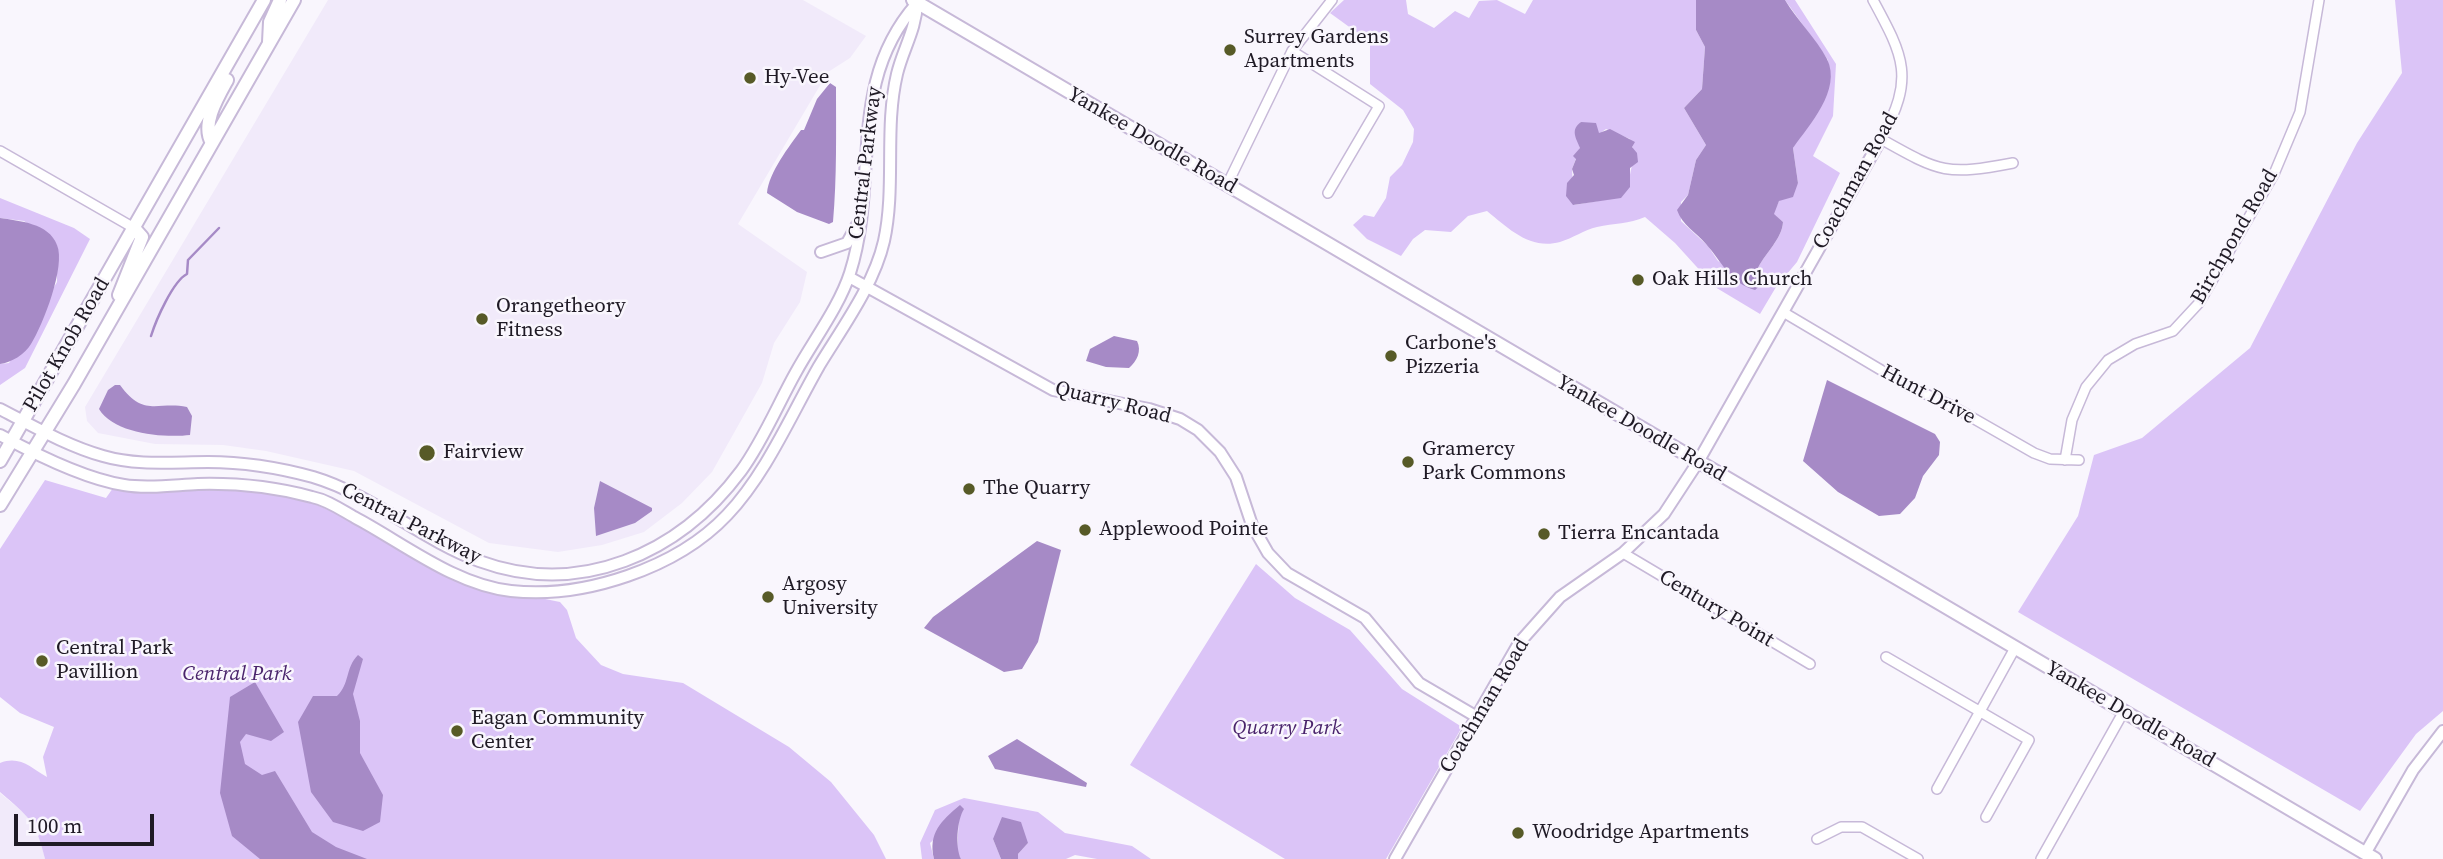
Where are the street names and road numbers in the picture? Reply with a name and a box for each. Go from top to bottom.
street label: Yankee Doodle Road [1063,82,1241,200]
street label: Central Parkway [844,85,888,241]
street label: Coachman Road [1808,108,1904,254]
street label: Birchpond Road [2186,165,2284,309]
street label: Pilot Knob Road [18,273,116,417]
street label: Hunt Drive [1876,360,1980,430]
street label: Yankee Doodle Road [1552,370,1730,488]
street label: Quarry Road [1052,376,1174,430]
street label: Central Parkway [337,478,485,570]
street label: Century Point [1654,565,1778,653]
street label: Coachman Road [1435,634,1535,778]
street label: Yankee Doodle Road [2041,656,2219,774]

